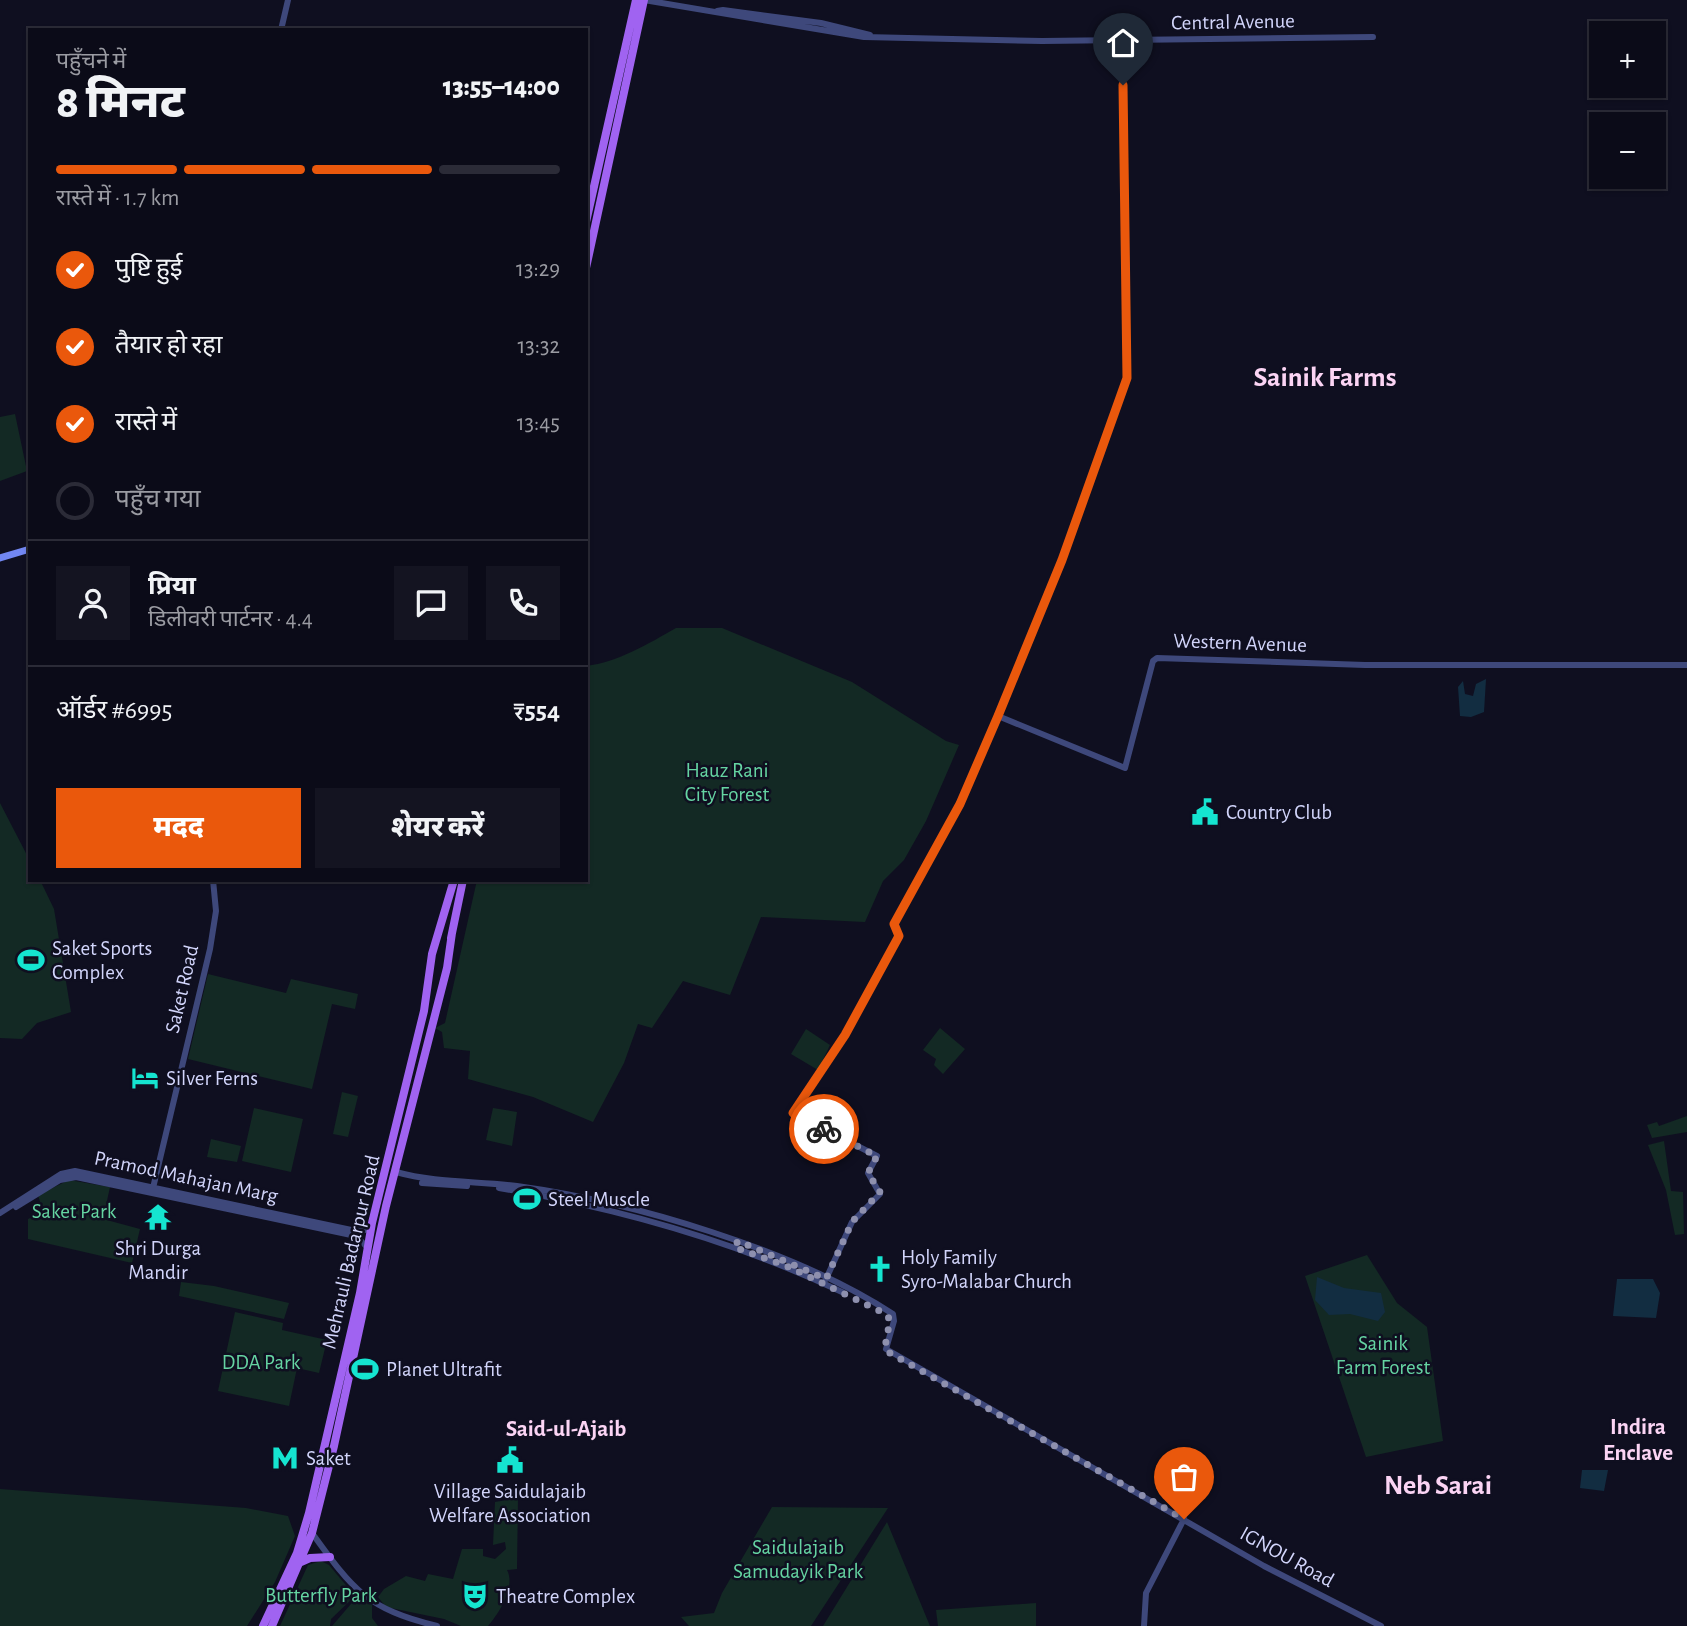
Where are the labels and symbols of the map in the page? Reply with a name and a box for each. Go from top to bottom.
street label: Central Avenue [1171,10,1295,34]
pin [1093,13,1153,85]
district label: Sainik Farms [1254,364,1396,392]
street label: Western Avenue [1173,630,1307,656]
park label: Hauz Rani City Forest [685,760,770,805]
public building icon: Country Club [1190,797,1220,827]
place label: Country Club [1226,802,1332,823]
place label: Saket Sports Complex [52,938,152,983]
street label: Saket Road [162,943,202,1035]
sports icon: Saket Sports Complex [16,945,46,975]
hotel icon: Silver Ferns [130,1063,160,1093]
place label: Silver Ferns [166,1068,258,1089]
courier [789,1094,859,1164]
street label: Pramod Mahajan Marg [92,1147,280,1207]
street label: Mehrauli Badarpur Road [318,1153,384,1351]
sports icon: Steel Muscle [512,1184,542,1214]
place label: Steel Muscle [548,1189,650,1210]
park label: Saket Park [32,1201,117,1222]
temple icon: Shri Durga Mandir [143,1202,173,1232]
place label: Shri Durga Mandir [115,1238,201,1283]
place label: Holy Family Syro-Malabar Church [901,1247,1072,1292]
church icon: Holy Family Syro-Malabar Church [865,1254,895,1284]
park label: Sainik Farm Forest [1336,1333,1431,1378]
park label: DDA Park [222,1352,301,1373]
sports icon: Planet Ultrafit [350,1354,380,1384]
place label: Planet Ultrafit [386,1359,502,1380]
district label: Indira Enclave [1603,1416,1673,1465]
district label: Said-ul-Ajaib [506,1418,626,1441]
metro station icon: Saket [270,1443,300,1473]
public building icon: Village Saidulajaib Welfare Association [495,1445,525,1475]
pin [1154,1447,1214,1519]
place label: Saket [306,1448,351,1469]
district label: Neb Sarai [1384,1472,1492,1500]
place label: Village Saidulajaib Welfare Association [429,1481,591,1526]
street label: IGNOU Road [1237,1523,1337,1591]
park label: Saidulajaib Samudayik Park [733,1537,863,1582]
theatre icon: Theatre Complex [460,1581,490,1611]
park label: Butterfly Park [265,1585,377,1606]
place label: Theatre Complex [496,1586,635,1607]

